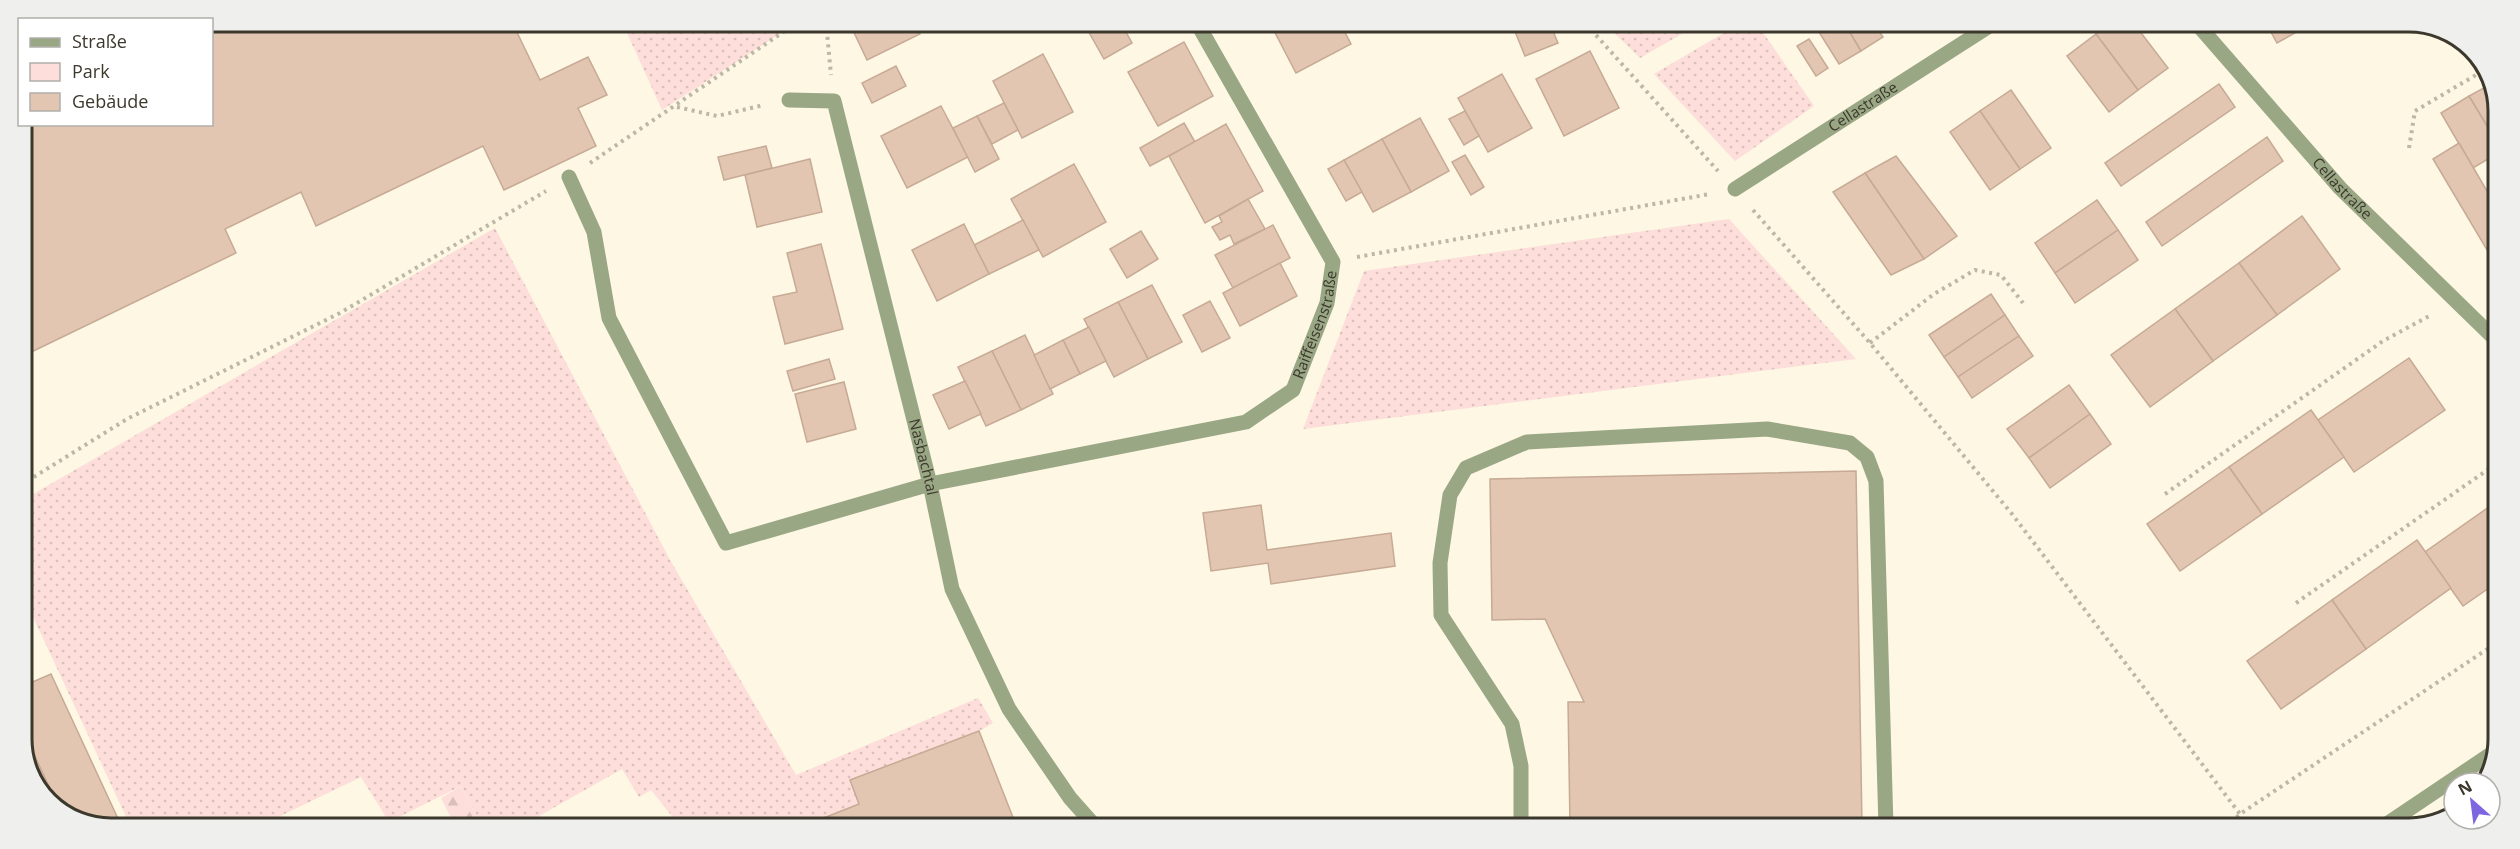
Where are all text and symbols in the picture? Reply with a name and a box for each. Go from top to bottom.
legend [18,18,213,126]
text: Straße [72,29,127,53]
text: Park [72,59,110,83]
street label: Cellastraße [1824,77,1901,136]
text: Gebäude [72,89,148,113]
street label: Cellastraße [2309,153,2377,223]
street label: Raiffeisenstraße [1287,269,1341,381]
street label: Nasbachtal [905,416,943,497]
north arrow [2442,771,2502,831]
text: N [2454,775,2476,801]

